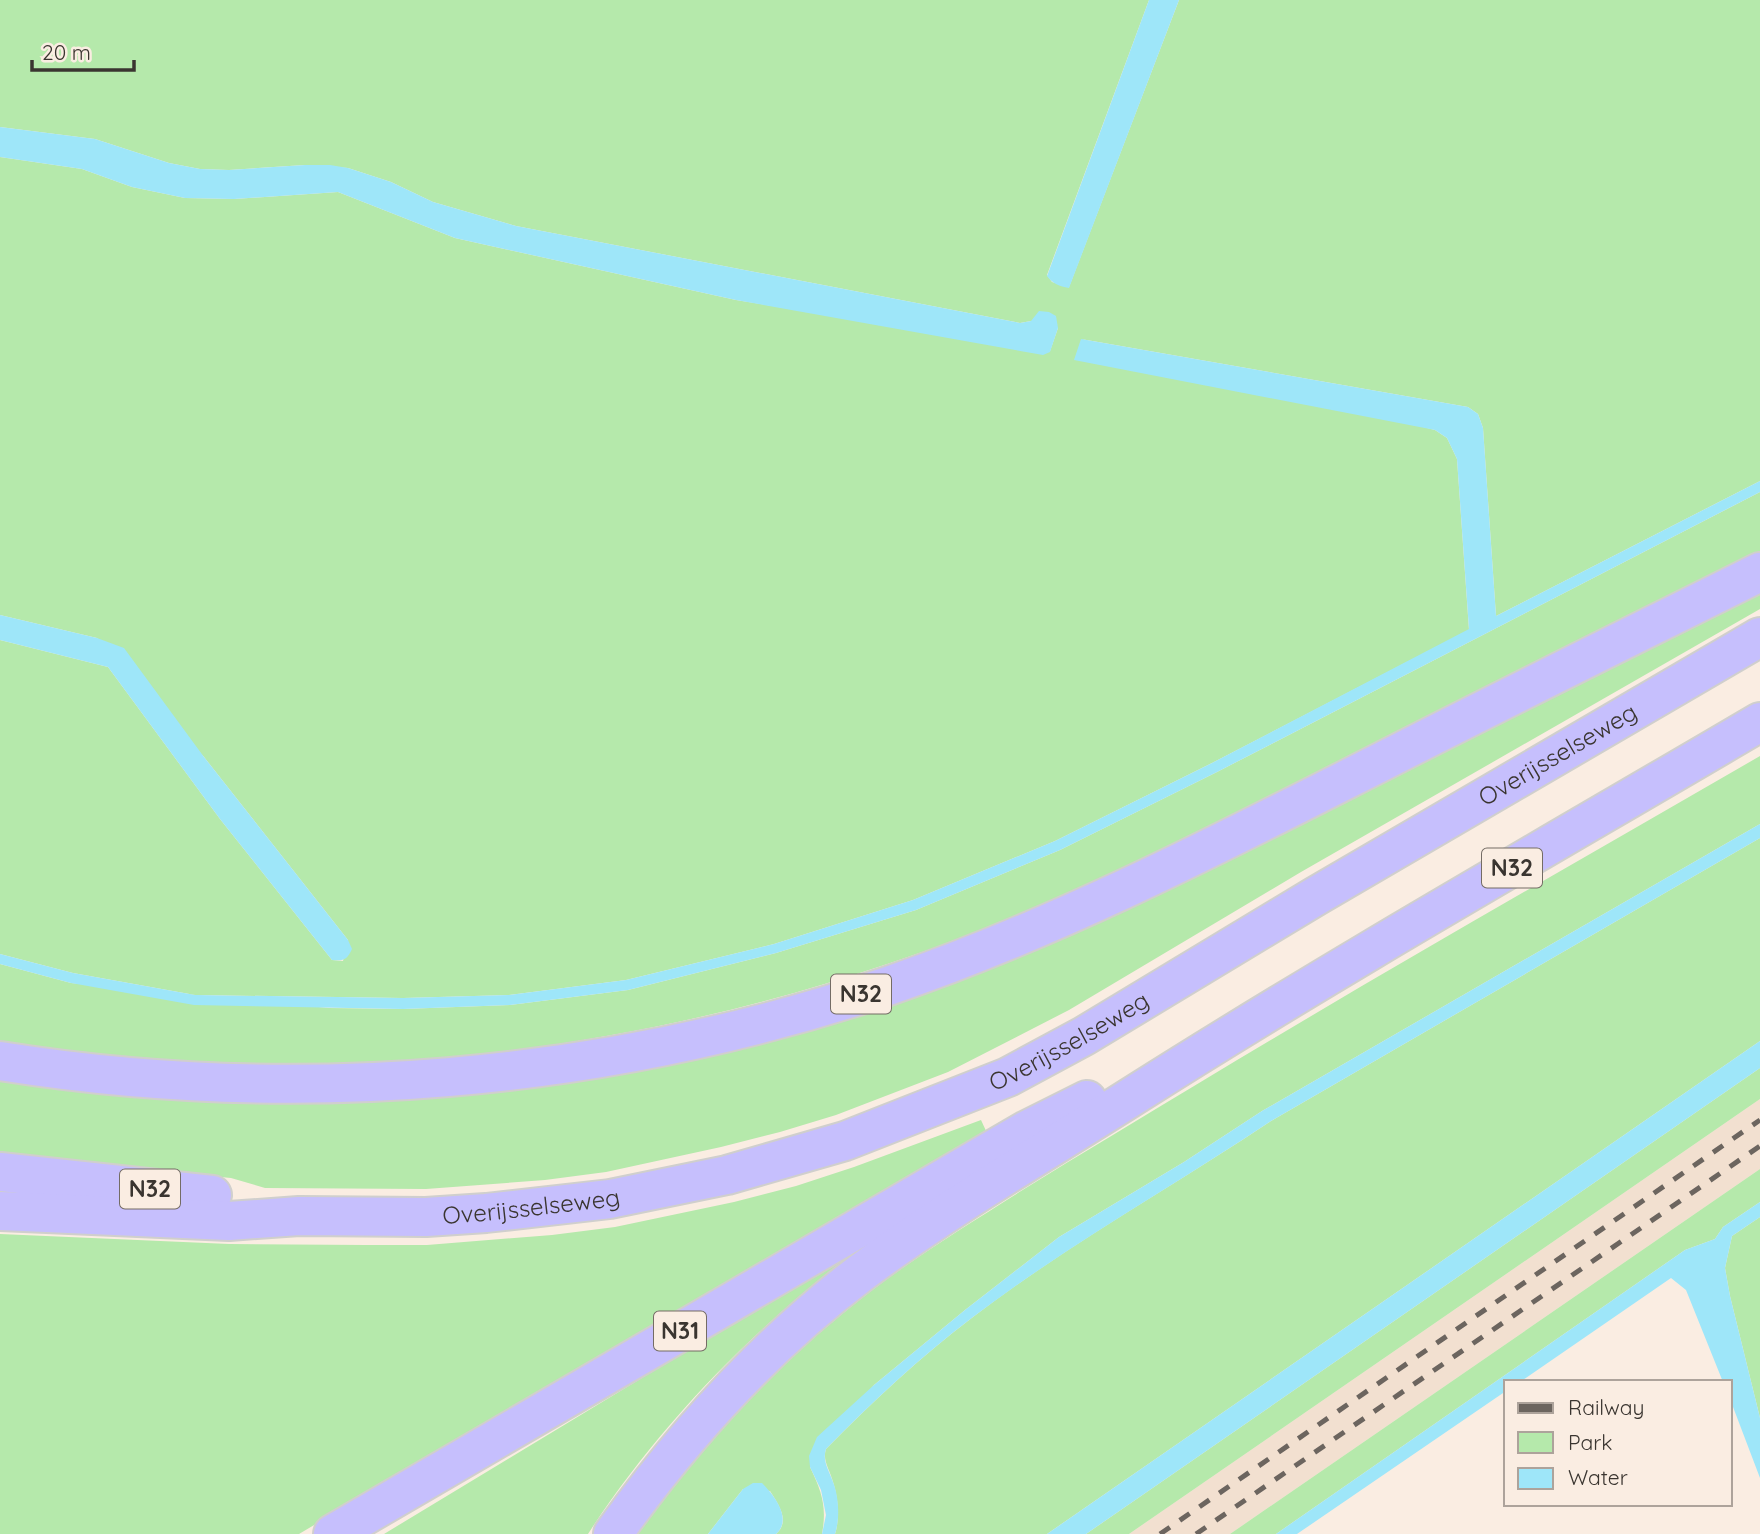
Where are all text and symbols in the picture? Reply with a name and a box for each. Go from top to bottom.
scale bar [32,28,133,72]
text: 20 m [42,39,91,65]
street label: Overijsselseweg [1473,696,1642,812]
road number: N32 [1482,848,1542,888]
road number: N32 [831,974,891,1014]
street label: Overijsselseweg [985,985,1154,1097]
road number: N32 [120,1170,180,1208]
street label: Overijsselseweg [441,1181,622,1230]
road number: N31 [654,1312,706,1350]
legend [1504,1380,1732,1506]
text: Railway [1568,1394,1644,1420]
text: Park [1568,1429,1612,1455]
text: Water [1568,1464,1628,1490]

